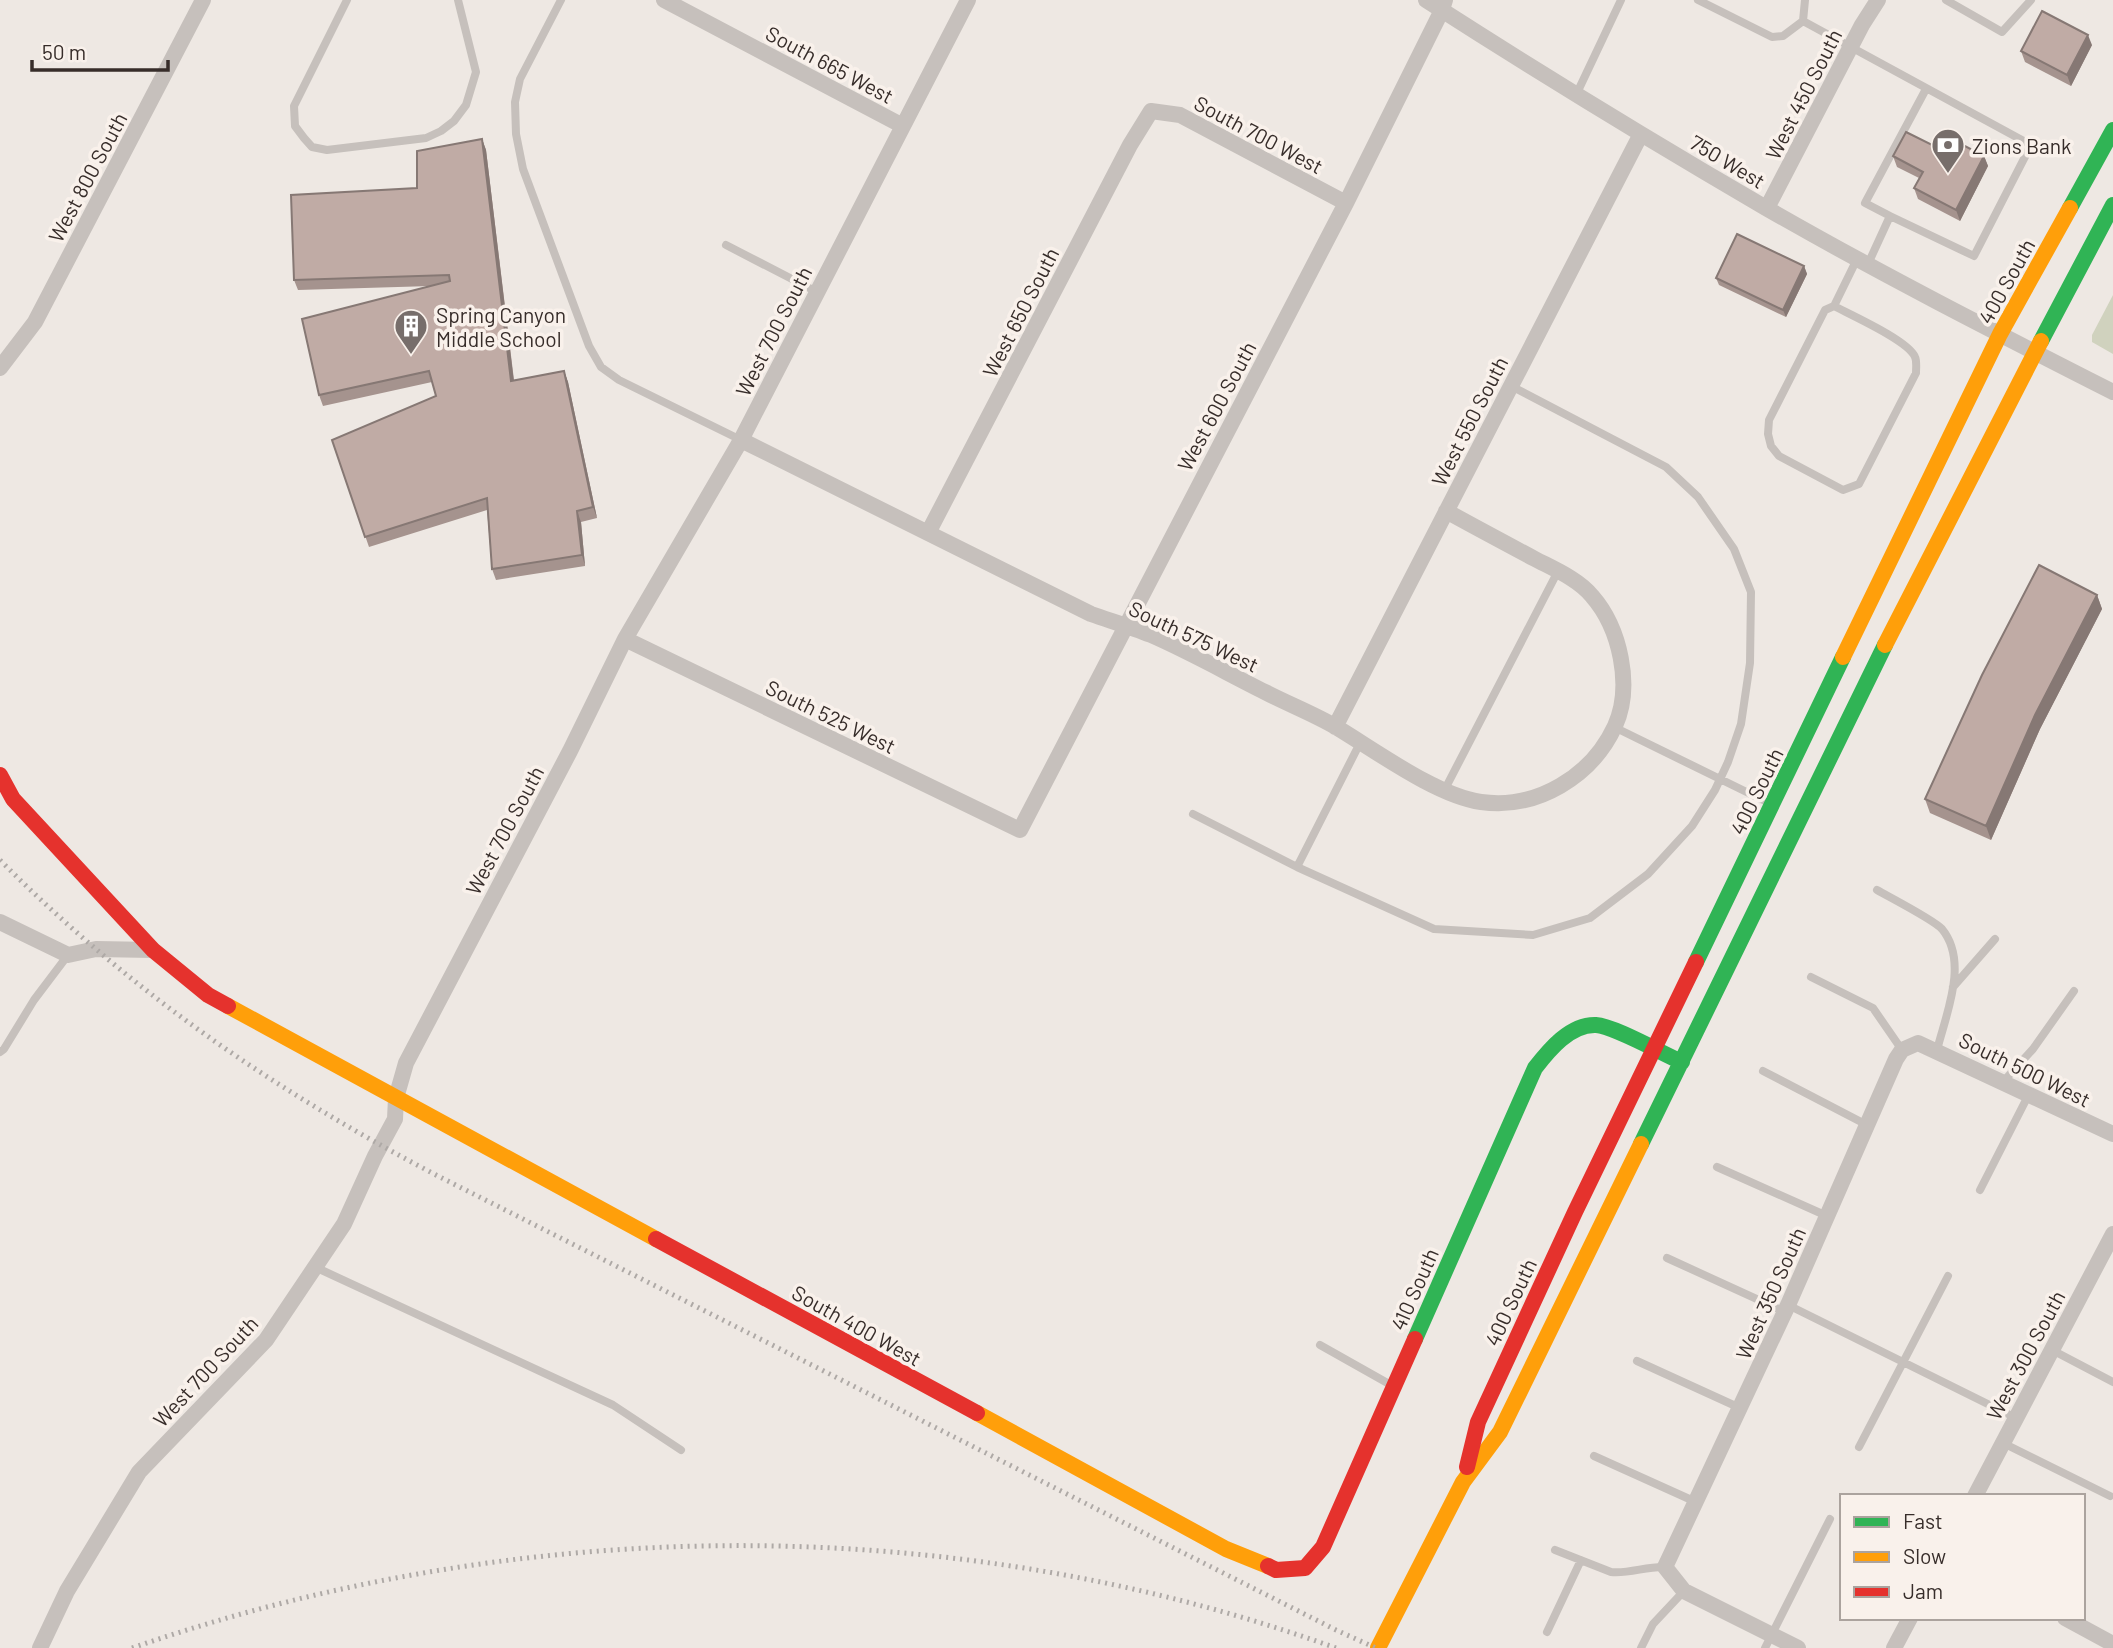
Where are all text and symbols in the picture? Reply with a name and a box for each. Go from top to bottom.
street label: South 665 West [762,20,898,108]
street label: West 450 South [1759,25,1847,163]
scale bar [32,28,168,72]
text: 50 m [42,39,86,64]
street label: South 700 West [1190,90,1328,178]
street label: West 800 South [42,108,132,246]
bank icon: Zions Bank [1929,126,1967,175]
street label: 750 West [1686,129,1770,193]
place label: Zions Bank [1972,133,2072,158]
street label: 400 South [1972,234,2040,328]
street label: West 650 South [977,243,1063,381]
street label: West 700 South [730,262,816,400]
place label: Spring Canyon Middle School [436,302,566,351]
building icon: Spring Canyon Middle School [392,307,430,356]
street label: West 600 South [1171,337,1261,475]
street label: West 550 South [1426,352,1512,490]
street label: South 575 West [1125,595,1263,677]
street label: South 525 West [762,674,900,758]
street label: 400 South [1724,744,1788,838]
street label: West 700 South [460,761,548,899]
street label: South 500 West [1955,1026,2095,1112]
street label: West 350 South [1730,1223,1810,1363]
street label: 410 South [1385,1244,1443,1334]
street label: 400 South [1479,1254,1541,1350]
street label: South 400 West [788,1279,926,1371]
street label: West 300 South [1980,1286,2070,1424]
street label: West 700 South [147,1310,263,1432]
legend [1840,1494,2085,1620]
text: Fast [1903,1508,1943,1533]
text: Slow [1903,1543,1946,1568]
text: Jam [1903,1578,1943,1603]

